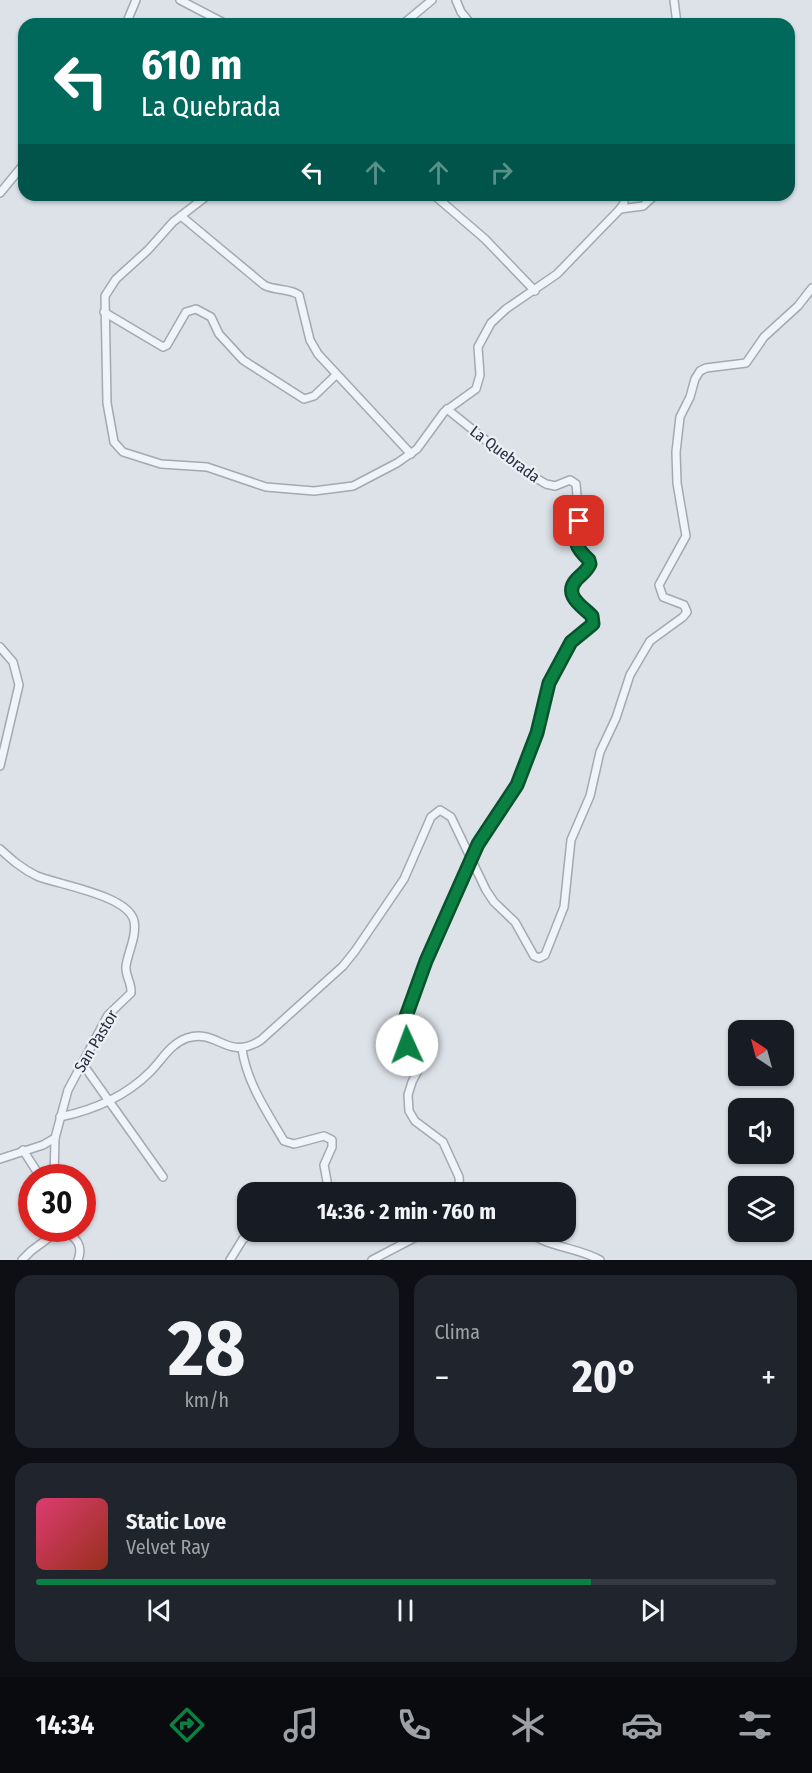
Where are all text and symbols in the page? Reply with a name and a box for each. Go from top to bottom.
text: 610 m [141,40,242,90]
icon: left [42,42,120,120]
text: La Quebrada [141,91,281,123]
icon: left [296,156,329,189]
icon: ahead [359,156,392,189]
icon: ahead [422,156,455,189]
icon: right [485,156,518,189]
street label: La Quebrada [466,422,544,487]
pin [553,495,604,546]
icon: arrive [562,504,595,537]
street label: San Pastor [70,1006,122,1075]
position arrow [375,1013,439,1077]
north arrow [728,1020,794,1086]
map controls [728,1020,794,1242]
button: sound [728,1098,794,1164]
speed limit sign: 30 [18,1164,96,1242]
button: layers [728,1176,794,1242]
text: 14:36 · 2 min · 760 m [317,1198,496,1225]
text: 28 [168,1302,245,1396]
text: Clima [435,1320,480,1344]
text: 20° [572,1350,638,1404]
text: − [435,1358,449,1398]
text: + [761,1358,776,1398]
text: km/h [184,1388,229,1412]
text: Static Love [126,1508,226,1535]
text: Velvet Ray [126,1535,210,1559]
icon: previous [143,1594,176,1627]
icon: pause [389,1594,422,1627]
icon: next [636,1594,669,1627]
icon: directions [166,1704,208,1746]
icon: music [280,1704,322,1746]
icon: phone [393,1704,435,1746]
icon: climate [507,1704,549,1746]
icon: car [621,1704,663,1746]
icon: filters [734,1704,776,1746]
text: 14:34 [36,1709,94,1741]

